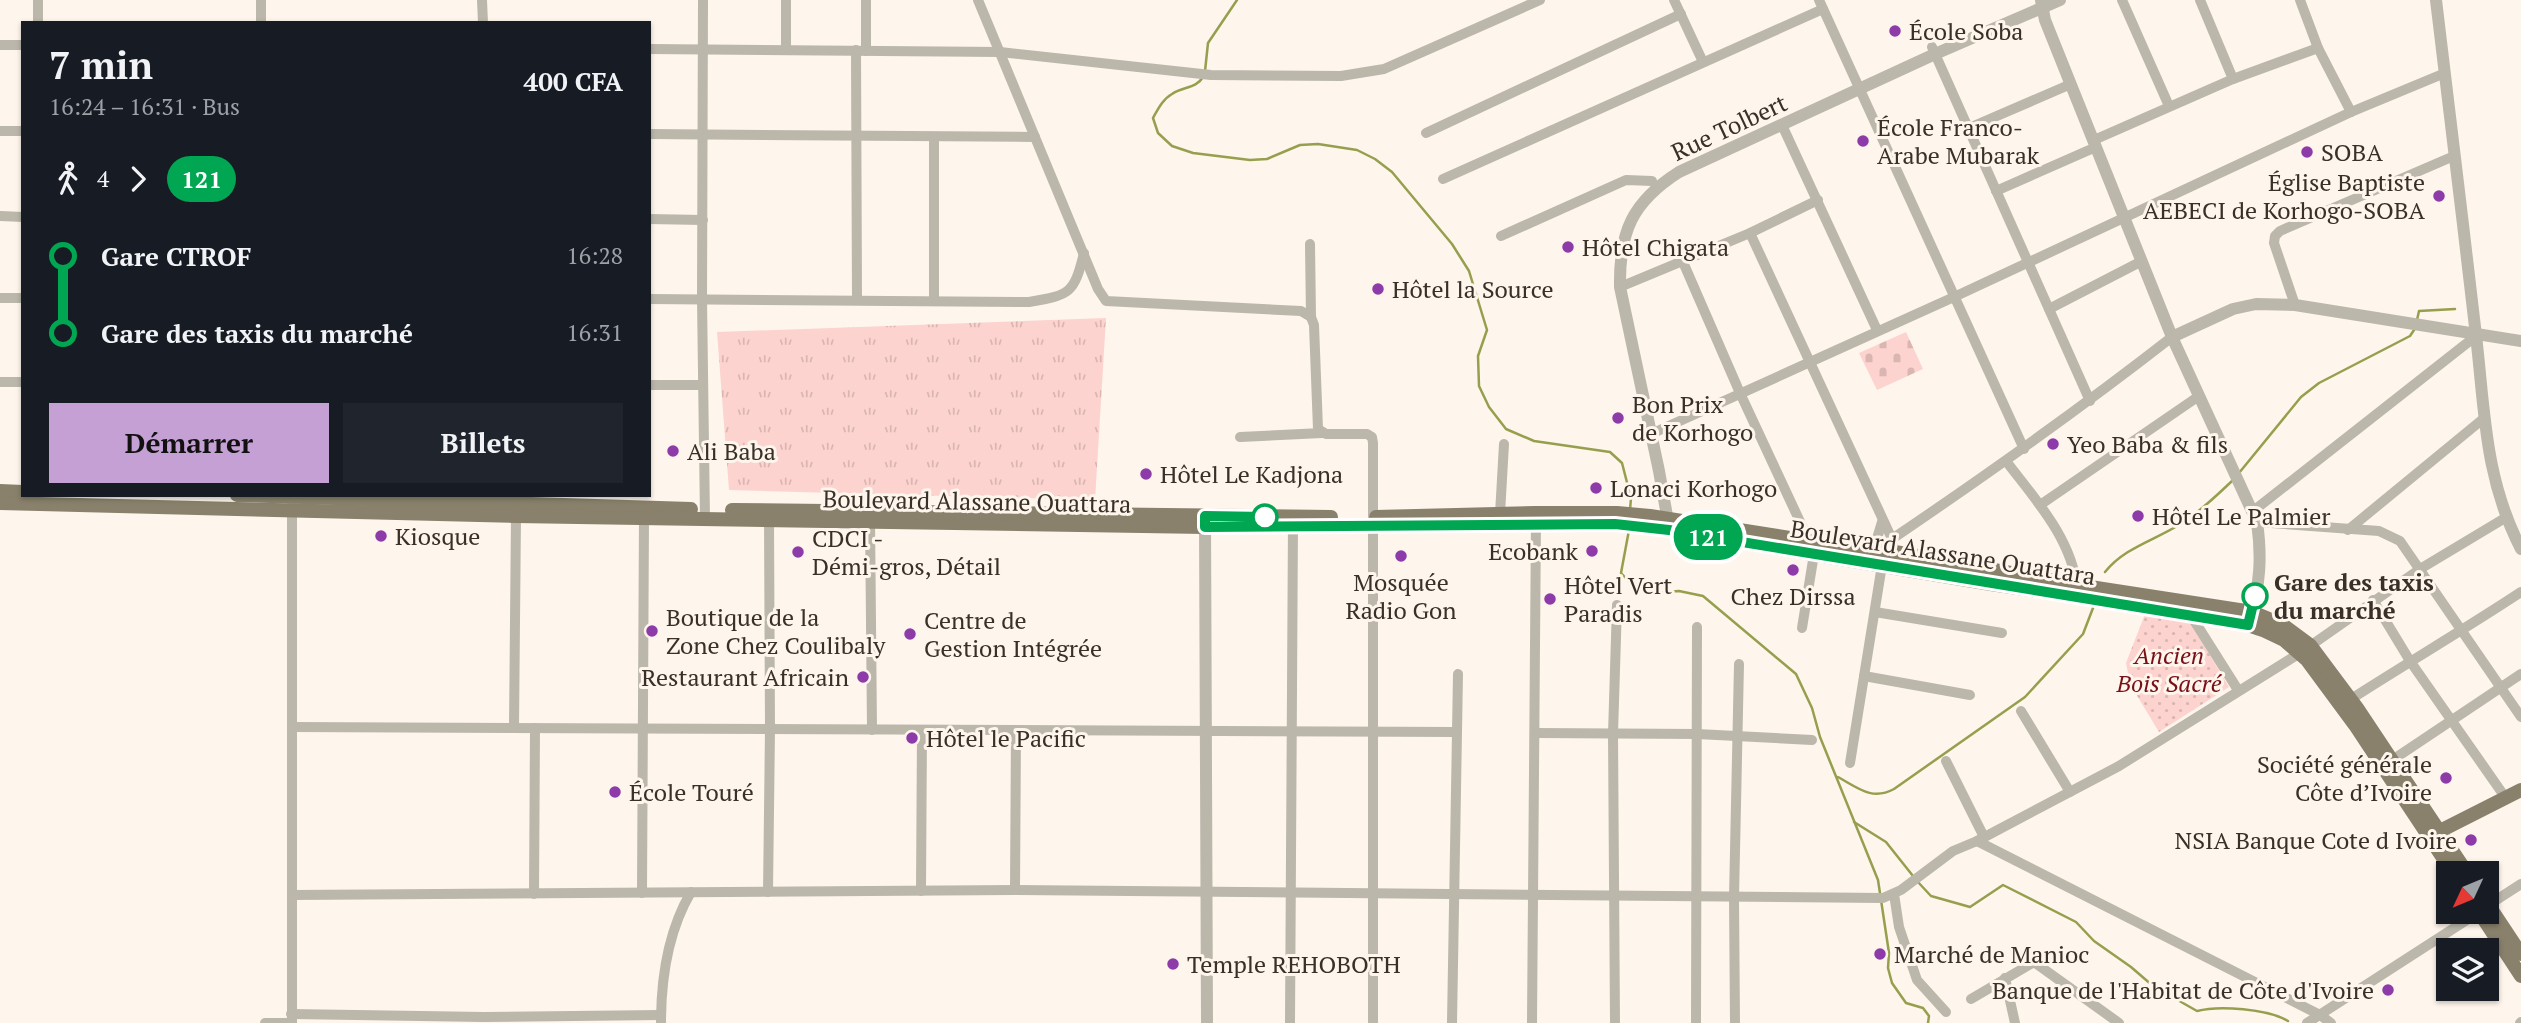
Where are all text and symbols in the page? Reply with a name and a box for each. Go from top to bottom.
place label: École Soba [1909,15,2023,47]
marker: École Soba [1887,23,1903,39]
text: 7 min [49,40,153,90]
text: 400 CFA [524,64,623,98]
street label: Rue Tolbert [1666,86,1792,168]
text: 16:24 – 16:31 · Bus [49,91,240,122]
place label: École Franco- Arabe Mubarak [1877,111,2040,171]
marker: École Franco- Arabe Mubarak [1855,133,1871,149]
place label: SOBA [2321,136,2383,168]
marker: SOBA [2299,144,2315,160]
icon: walk [49,160,87,198]
icon: forward [119,160,157,198]
text: 4 [97,163,109,194]
text: 121 [181,163,222,195]
place label: Église Baptiste AEBECI de Korhogo-SOBA [2143,166,2426,226]
marker: Église Baptiste AEBECI de Korhogo-SOBA [2431,188,2447,204]
place label: Hôtel Chigata [1582,231,1729,263]
text: Gare CTROF [101,239,251,273]
marker: Hôtel Chigata [1560,239,1576,255]
text: 16:28 [566,240,623,271]
place label: Hôtel la Source [1392,273,1554,305]
marker: Hôtel la Source [1370,281,1386,297]
text: Gare des taxis du marché [101,316,413,350]
text: 16:31 [566,317,623,348]
place label: Bon Prix de Korhogo [1632,388,1753,448]
button: Démarrer [49,403,329,483]
button: Billets [343,403,623,483]
marker: Bon Prix de Korhogo [1610,410,1626,426]
place label: Yeo Baba & fils [2067,428,2228,460]
place label: Ali Baba [687,435,776,467]
marker: Yeo Baba & fils [2045,436,2061,452]
marker: Ali Baba [665,443,681,459]
place label: Hôtel Le Kadjona [1160,458,1343,490]
marker: Hôtel Le Kadjona [1138,466,1154,482]
place label: Lonaci Korhogo [1610,472,1777,504]
marker: Lonaci Korhogo [1588,480,1604,496]
street label: Boulevard Alassane Ouattara [822,482,1132,520]
place label: Hôtel Le Palmier [2152,500,2331,532]
unlabelled marker [1252,504,1278,530]
marker: Hôtel Le Palmier [2130,508,2146,524]
street label: Boulevard Alassane Ouattara [1788,512,2098,592]
line badge: 121 [1668,514,1748,560]
place label: Kiosque [395,520,480,552]
text: 121 [1688,521,1728,553]
place label: CDCI - Démi-gros, Détail [812,522,1001,582]
marker: Kiosque [373,528,389,544]
place label: Ecobank [1488,535,1579,567]
marker: Ecobank [1584,543,1600,559]
marker: CDCI - Démi-gros, Détail [790,544,806,560]
marker: Mosquée Radio Gon [1393,548,1409,564]
marker: Chez Dirssa [1785,562,1801,578]
place label: Mosquée Radio Gon [1345,566,1457,626]
place label: Gare des taxis du marché [2274,566,2434,626]
place label: Hôtel Vert Paradis [1564,569,1672,629]
place label: Chez Dirssa [1730,580,1856,612]
marker: Gare des taxis du marché [2242,583,2268,609]
marker: Hôtel Vert Paradis [1542,591,1558,607]
place label: Boutique de la Zone Chez Coulibaly [666,601,886,661]
place label: Centre de Gestion Intégrée [924,604,1102,664]
marker: Boutique de la Zone Chez Coulibaly [644,623,660,639]
marker: Centre de Gestion Intégrée [902,626,918,642]
park label: Ancien Bois Sacré [2115,639,2223,699]
place label: Restaurant Africain [641,661,849,693]
marker: Restaurant Africain [855,669,871,685]
place label: Hôtel le Pacific [926,722,1086,754]
marker: Hôtel le Pacific [904,730,920,746]
place label: Société générale Côte d’Ivoire [2257,748,2432,808]
marker: Société générale Côte d’Ivoire [2438,770,2454,786]
place label: École Touré [629,776,754,808]
marker: École Touré [607,784,623,800]
place label: NSIA Banque Cote d Ivoire [2175,824,2457,856]
marker: NSIA Banque Cote d Ivoire [2463,832,2479,848]
north arrow [2436,861,2499,924]
map controls [2436,861,2499,1001]
place label: Marché de Manioc [1894,938,2089,970]
button: layers [2436,938,2499,1001]
marker: Marché de Manioc [1872,946,1888,962]
place label: Temple REHOBOTH [1187,948,1401,980]
marker: Temple REHOBOTH [1165,956,1181,972]
place label: Banque de l'Habitat de Côte d'Ivoire [1992,974,2374,1006]
marker: Banque de l'Habitat de Côte d'Ivoire [2380,982,2396,998]

